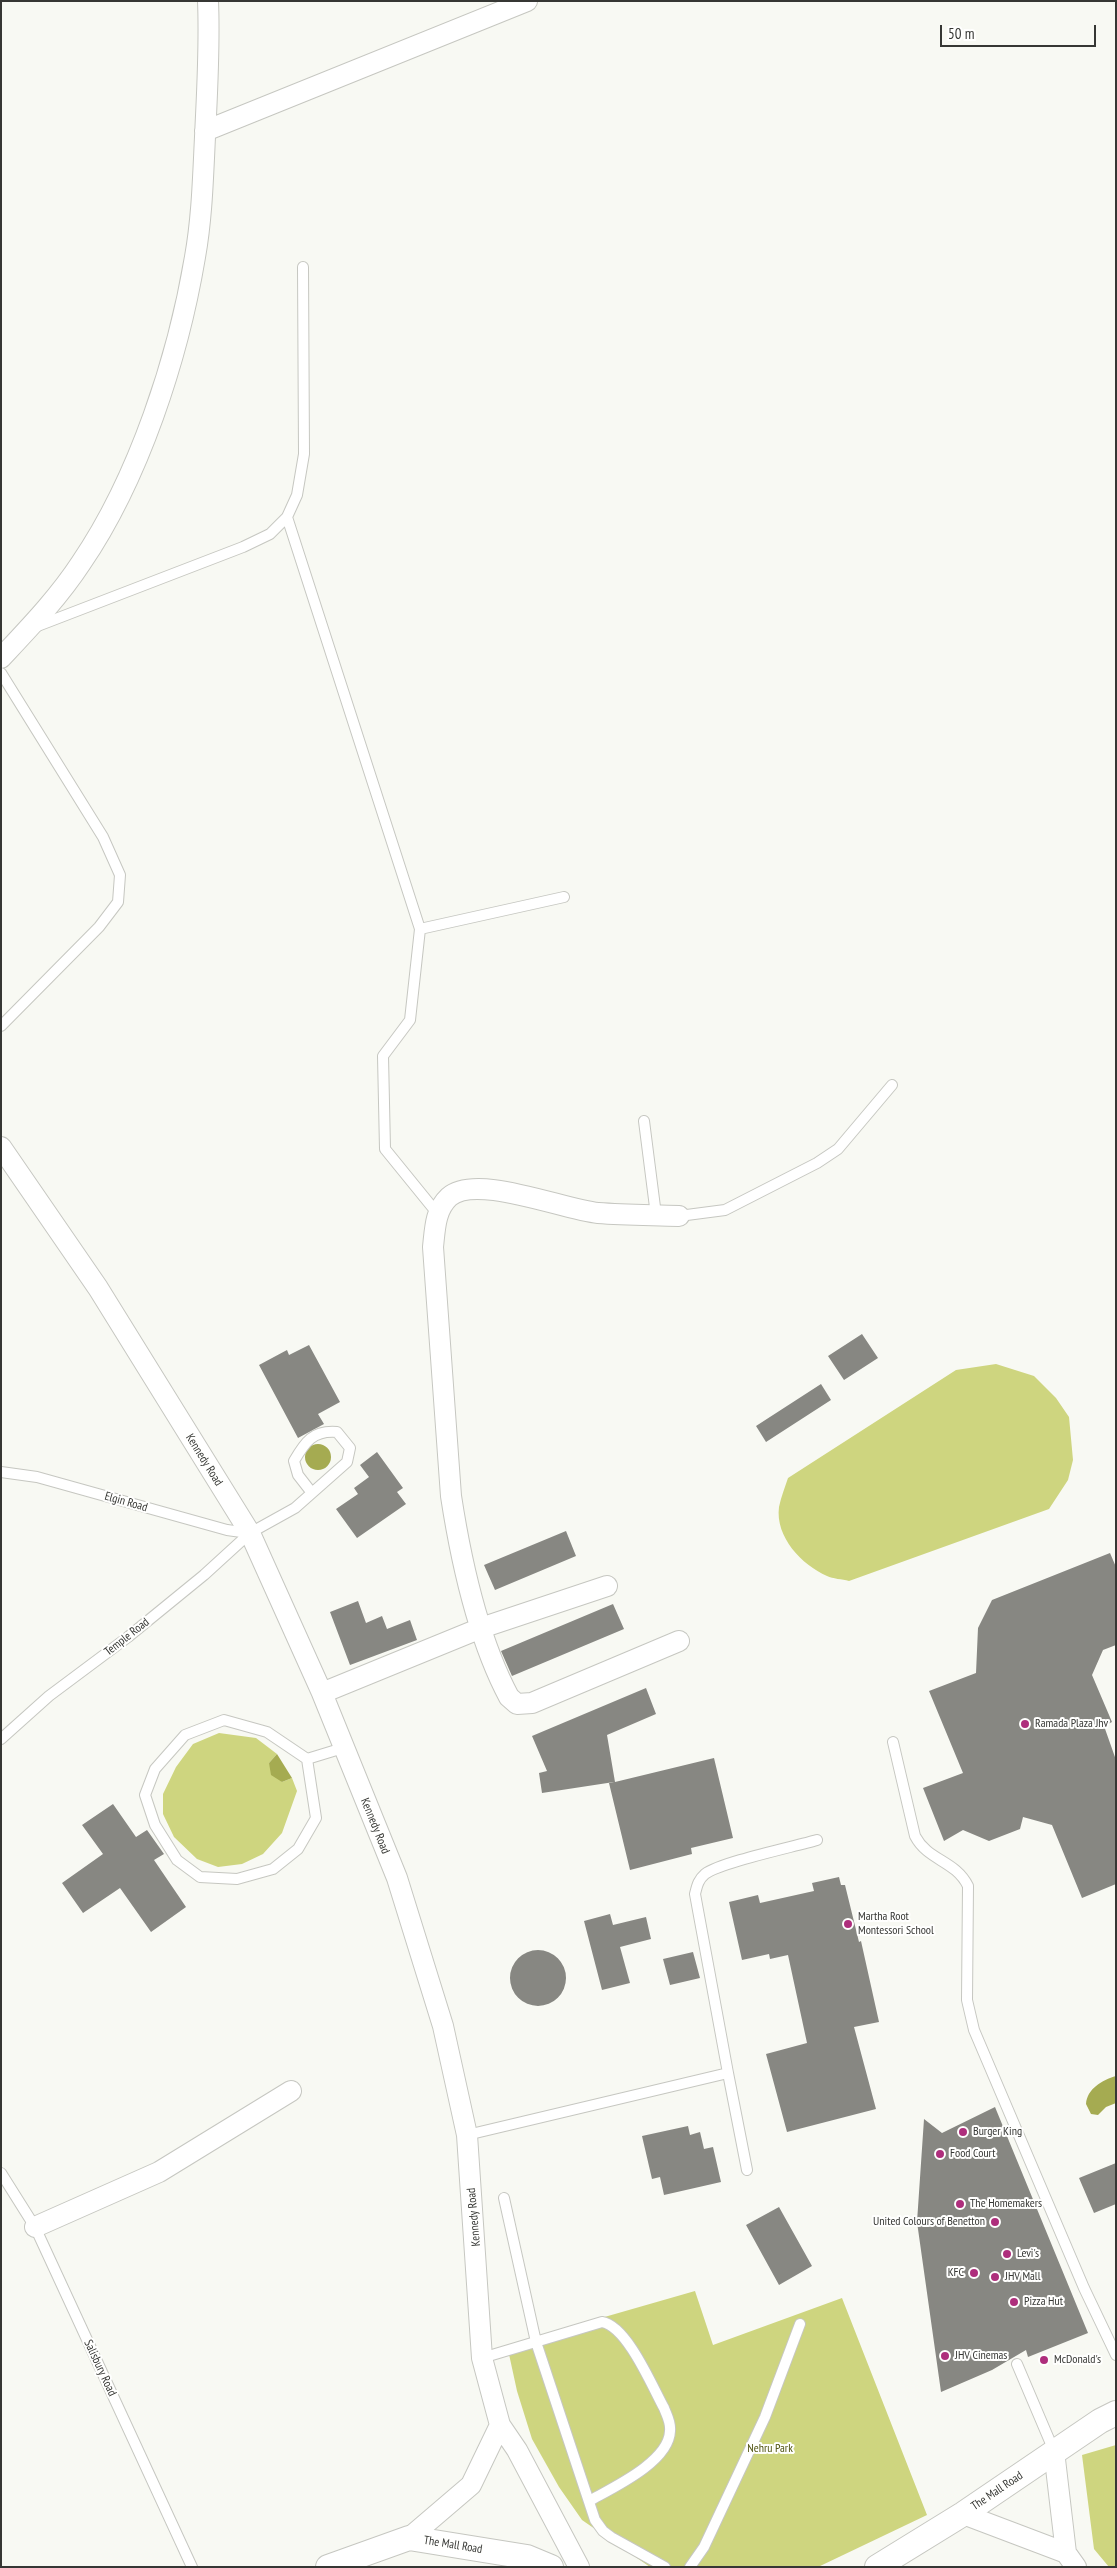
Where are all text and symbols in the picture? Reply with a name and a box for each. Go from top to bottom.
scale bar [942,15,1098,47]
text: 50 m [948,24,974,43]
street label: Kennedy Road [182,1431,226,1489]
street label: Elgin Road [103,1489,149,1515]
street label: Temple Road [102,1615,152,1659]
place label: Ramada Plaza Jhv [1035,1717,1108,1731]
marker: Ramada Plaza Jhv [1019,1718,1031,1730]
street label: Kennedy Road [357,1796,393,1856]
place label: Martha Root Montessori School [858,1910,934,1938]
marker: Martha Root Montessori School [842,1918,854,1930]
place label: Burger King [973,2125,1022,2139]
marker: Burger King [957,2126,969,2138]
place label: Food Court [950,2147,995,2161]
marker: Food Court [934,2148,946,2160]
street label: Kennedy Road [464,2187,484,2247]
place label: The Homemakers [970,2197,1042,2211]
marker: The Homemakers [954,2198,966,2210]
place label: United Colours of Benetton [873,2215,985,2229]
marker: United Colours of Benetton [989,2216,1001,2228]
place label: Levi's [1017,2247,1039,2261]
marker: Levi's [1001,2248,1013,2260]
place label: KFC [948,2266,964,2280]
marker: KFC [968,2267,980,2279]
place label: JHV Mall [1005,2270,1040,2284]
marker: JHV Mall [989,2271,1001,2283]
place label: Pizza Hut [1024,2295,1063,2309]
marker: Pizza Hut [1008,2296,1020,2308]
street label: Salisbury Road [81,2337,119,2399]
place label: JHV Cinemas [955,2349,1007,2363]
marker: JHV Cinemas [939,2350,951,2362]
place label: McDonald's [1054,2353,1101,2367]
marker: McDonald's [1038,2354,1050,2366]
park label: Nehru Park [747,2442,793,2456]
street label: The Mall Road [968,2468,1026,2514]
street label: The Mall Road [423,2533,483,2557]

